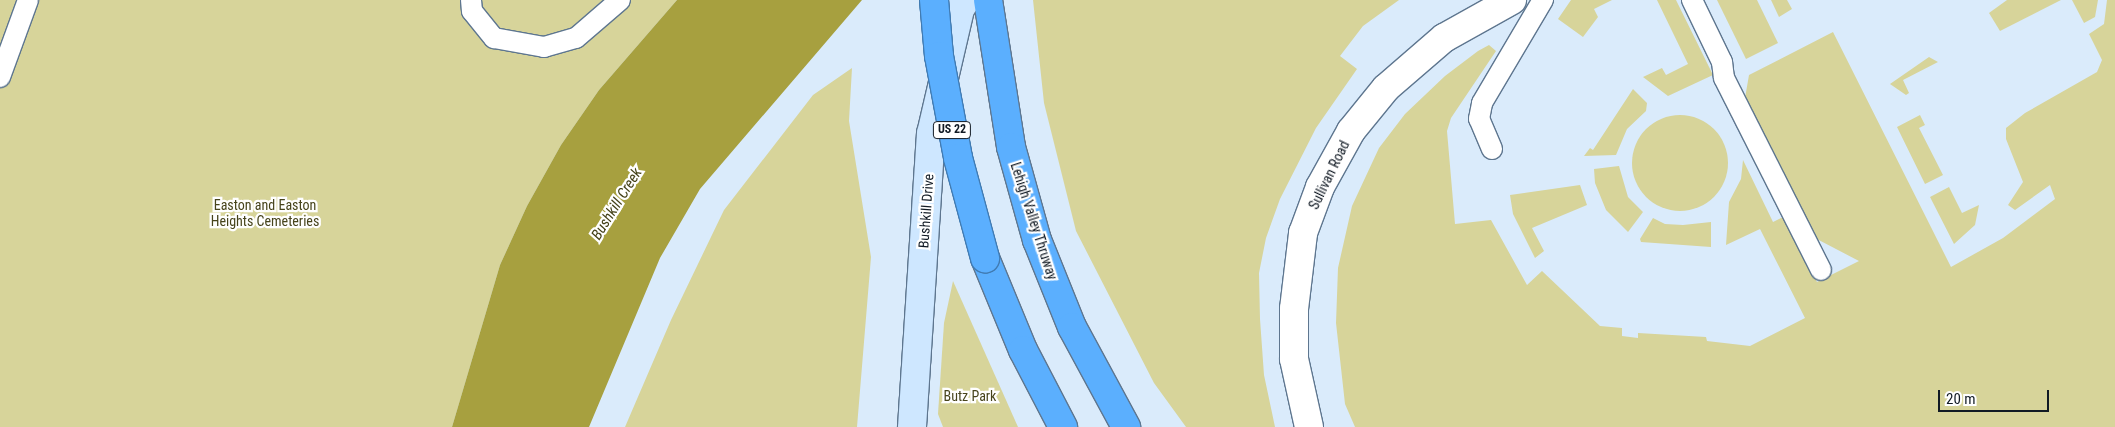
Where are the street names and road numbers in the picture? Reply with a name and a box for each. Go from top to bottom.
road number: US 22 [932,120,972,140]
street label: Sullivan Road [1305,138,1353,212]
street label: Lehigh Valley Thruway [1007,160,1061,282]
street label: Bushkill Drive [915,173,937,249]

